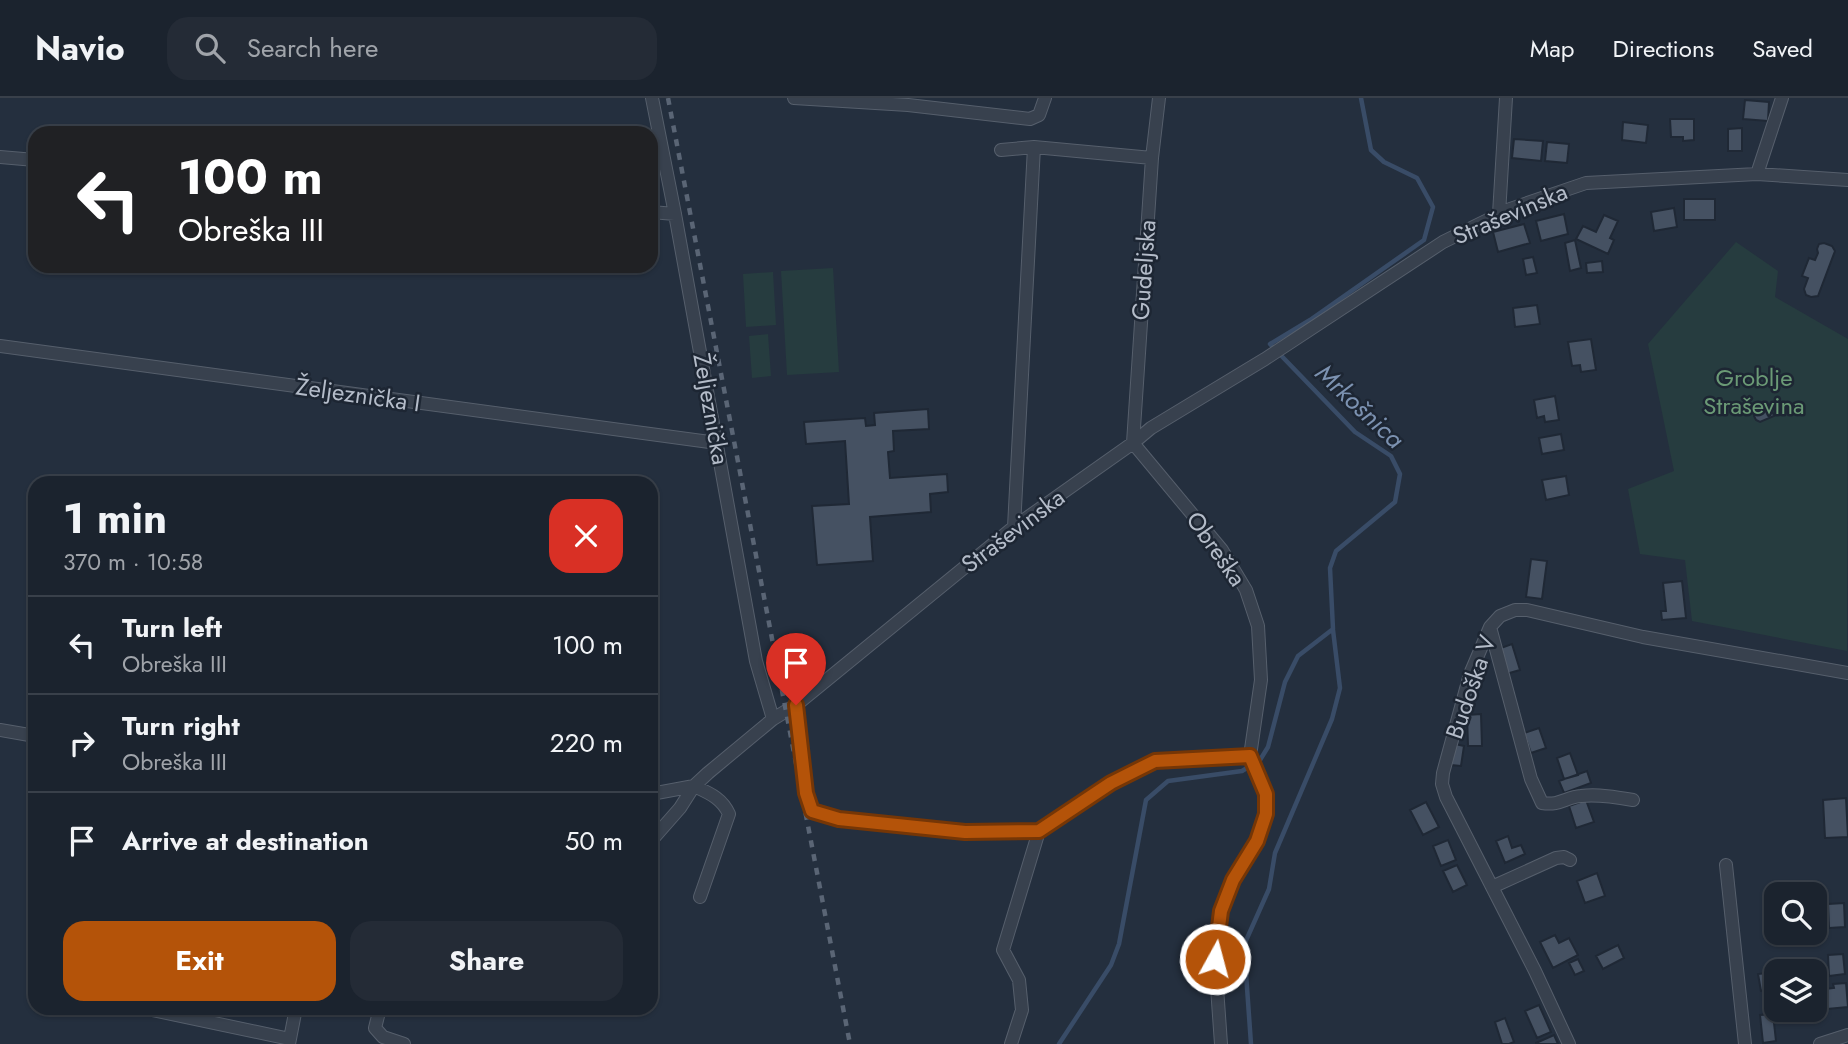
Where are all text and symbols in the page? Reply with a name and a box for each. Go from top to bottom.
search box [167,17,657,80]
text: Navio [35,25,125,72]
icon: search [191,29,229,67]
text: Search here [247,29,378,67]
text: Map [1530,31,1575,66]
text: Directions [1613,31,1714,66]
text: Saved [1752,31,1813,66]
text: 100 m [178,142,323,212]
icon: left [63,154,154,245]
street label: Straševinska [1447,174,1573,253]
text: Obreška III [178,207,324,253]
street label: Gudeljska [1123,219,1164,321]
street label: Željeznička [684,351,738,467]
water label: Mrkošnica [1307,355,1414,458]
park label: Groblje Straševina [1703,360,1805,423]
street label: Željeznička I [293,368,423,421]
street label: Straševinska [954,480,1072,581]
text: 1 min [63,488,167,549]
button: close [549,499,623,573]
street label: Obreška [1178,504,1255,593]
text: 370 m · 10:58 [63,545,203,579]
text: Turn left [122,609,222,647]
icon: left [63,626,101,664]
text: 100 m [552,626,623,664]
street label: Budoška V [1436,630,1505,743]
pin [766,633,826,705]
icon: arrive [777,644,815,682]
text: Obreška III [122,647,227,681]
text: Turn right [122,707,240,745]
icon: right [63,724,101,762]
text: 220 m [550,724,623,762]
text: Obreška III [122,745,227,779]
icon: arrive [63,822,101,860]
text: Arrive at destination [122,822,369,860]
text: 50 m [565,822,623,860]
map controls [1764,882,1827,1022]
button: search [1764,882,1827,945]
button: Exit [63,921,336,1001]
button: Share [350,921,623,1001]
position arrow [1178,922,1252,996]
button: layers [1764,959,1827,1022]

